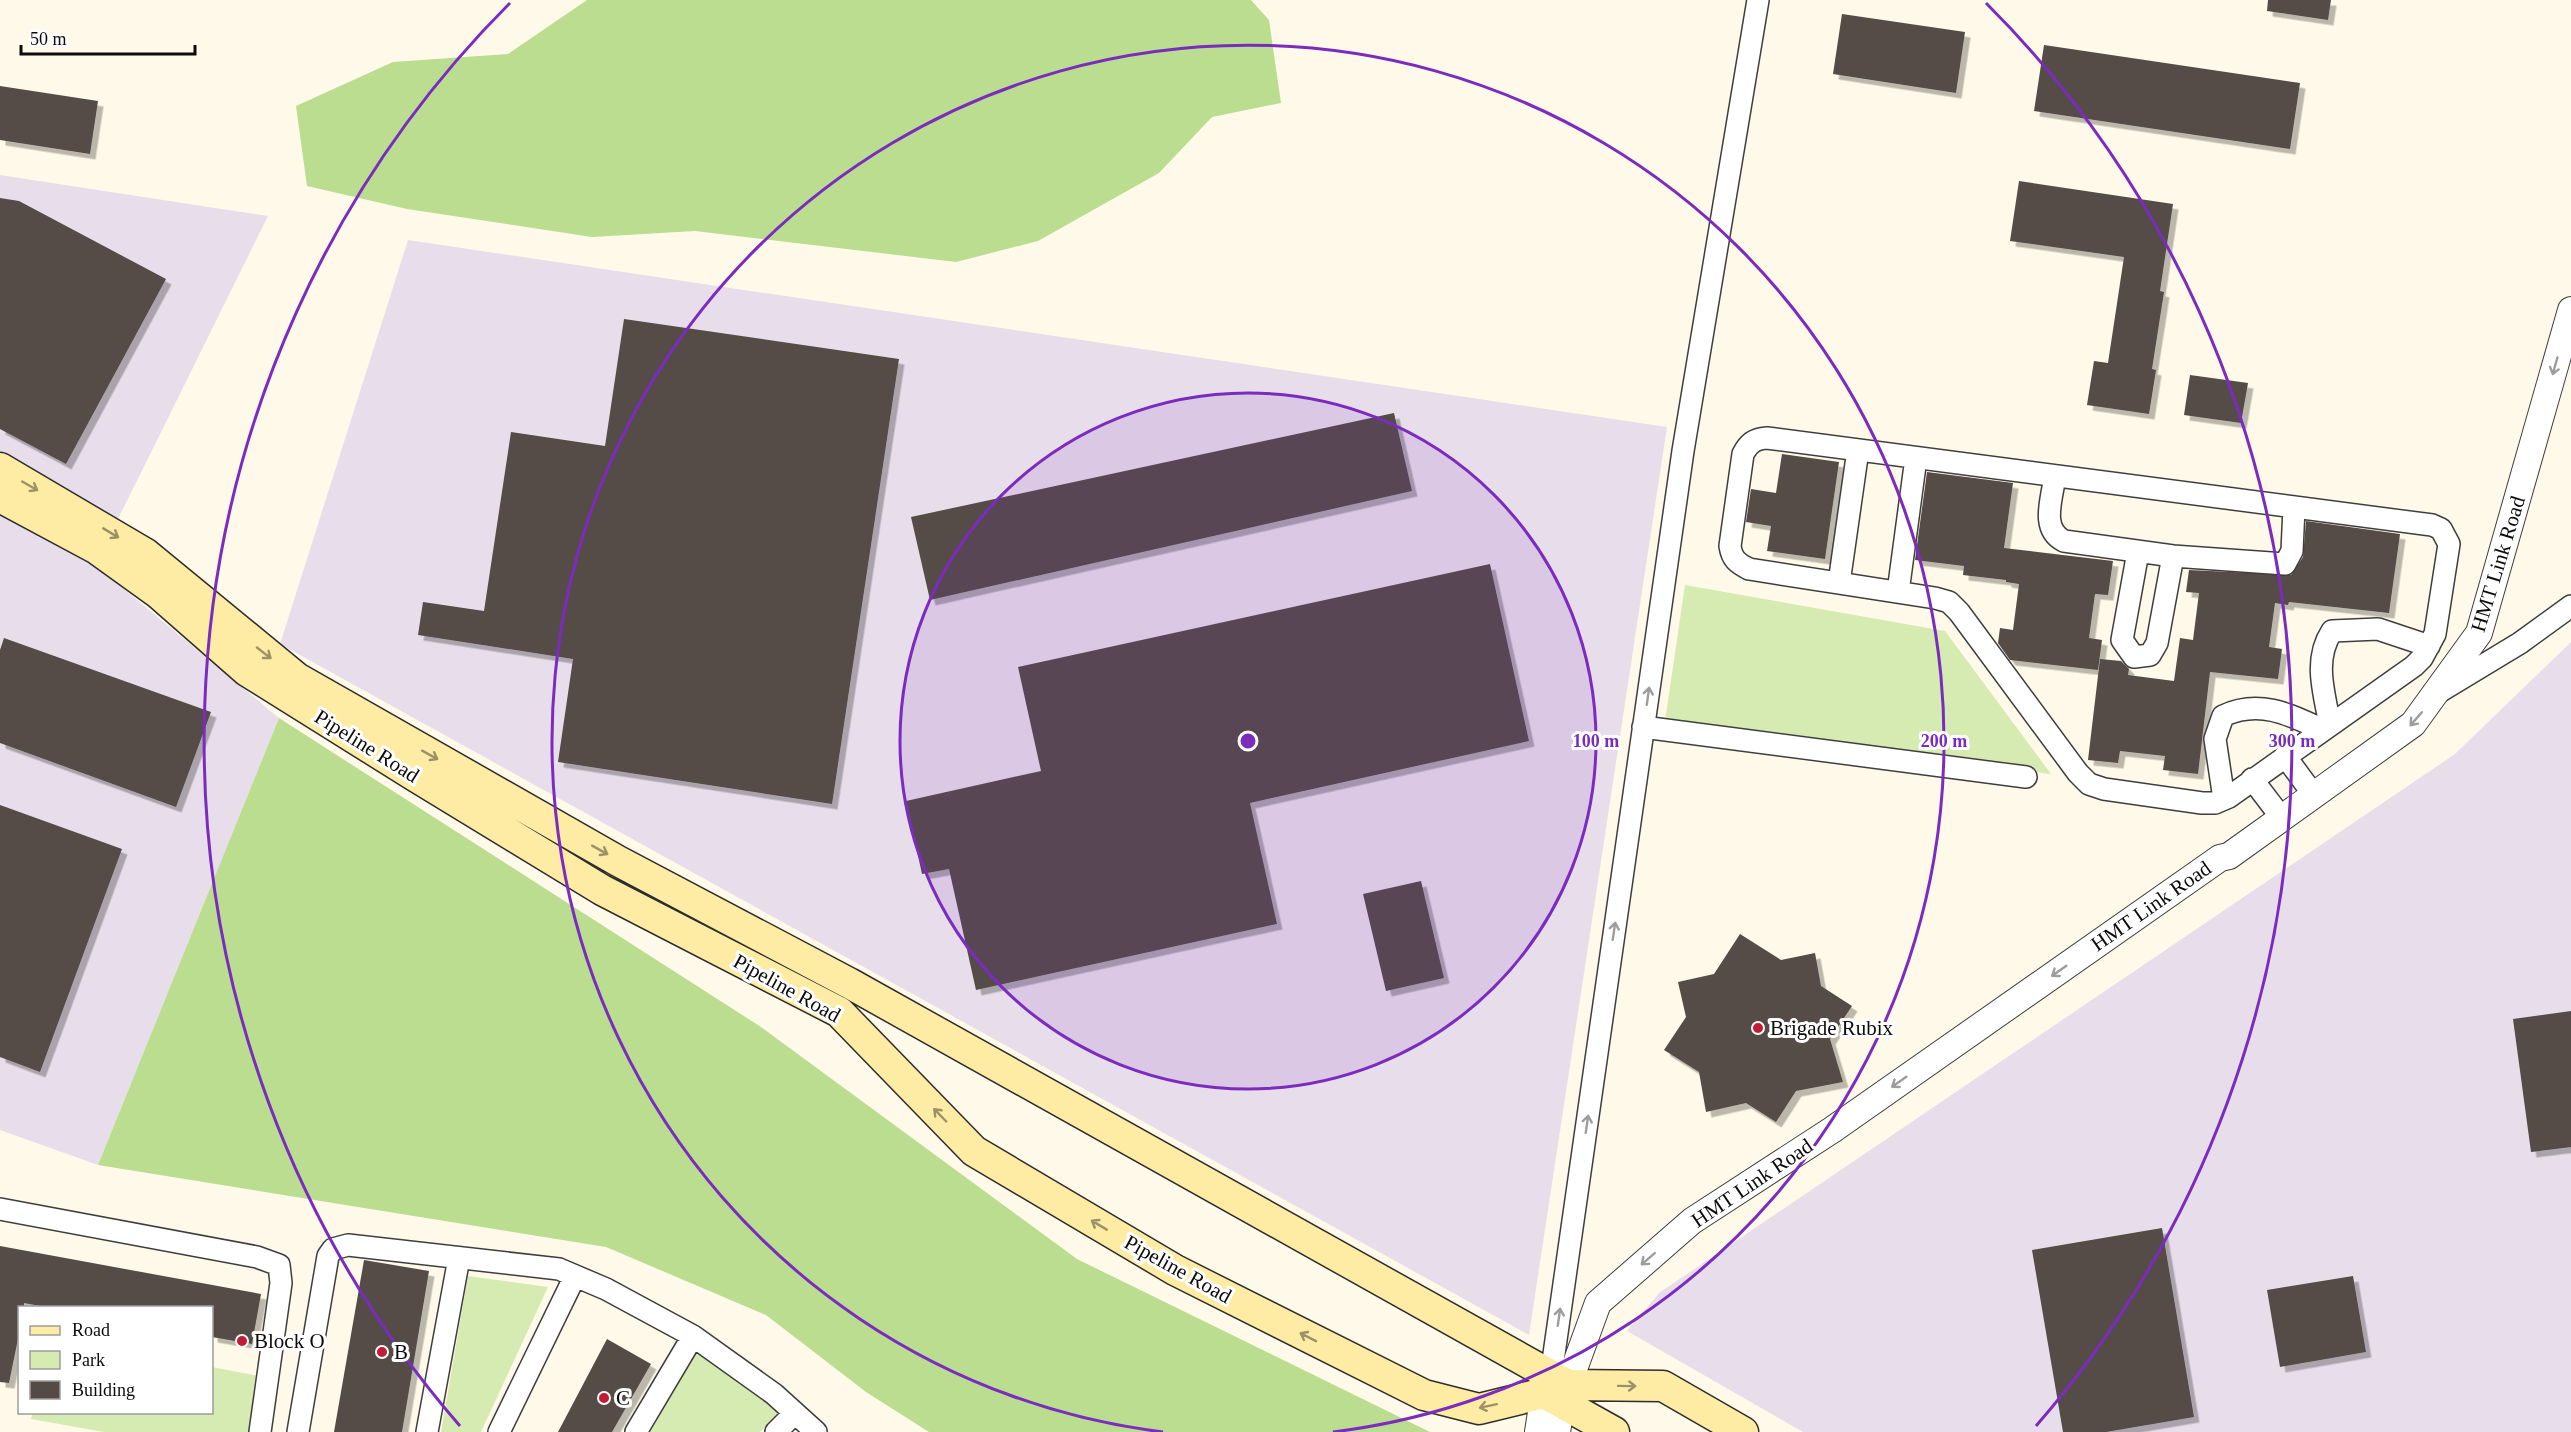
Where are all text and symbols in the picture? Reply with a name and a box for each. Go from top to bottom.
scale bar [21,18,195,56]
text: 50 m [30,29,67,49]
one-way arrow [2549,356,2560,375]
one-way arrow [21,480,38,492]
street label: HMT Link Road [2466,493,2530,635]
one-way arrow [102,528,119,540]
one-way arrow [256,647,272,660]
one-way arrow [1642,687,1653,706]
street label: Pipeline Road [310,704,424,788]
one-way arrow [2409,711,2423,726]
centre of rings [1238,731,1258,751]
text: 100 m [1573,731,1619,751]
text: 200 m [1921,731,1967,751]
text: 300 m [2269,731,2315,751]
one-way arrow [421,749,438,761]
one-way arrow [592,845,609,857]
street label: HMT Link Road [2086,856,2216,956]
one-way arrow [1609,921,1620,941]
street label: Pipeline Road [729,949,845,1027]
one-way arrow [2052,965,2068,977]
place label: Brigade Rubix [1770,1016,1894,1040]
marker: Brigade Rubix [1751,1021,1765,1035]
one-way arrow [1892,1076,1908,1088]
one-way arrow [932,1108,947,1123]
one-way arrow [1581,1114,1592,1134]
street label: HMT Link Road [1687,1133,1817,1232]
one-way arrow [1091,1219,1108,1231]
street label: Pipeline Road [1120,1230,1236,1308]
one-way arrow [1640,1253,1656,1266]
legend [18,1306,213,1414]
one-way arrow [1554,1307,1565,1327]
text: Road [72,1320,110,1340]
place label: Block O [254,1329,325,1353]
one-way arrow [1300,1330,1318,1342]
marker: Block O [235,1334,249,1348]
place label: B [394,1340,408,1364]
marker: B [375,1345,389,1359]
text: Park [72,1350,105,1370]
text: Building [72,1380,135,1400]
one-way arrow [1616,1380,1636,1391]
place label: C [616,1386,630,1410]
marker: C [597,1391,611,1405]
one-way arrow [1478,1401,1498,1412]

